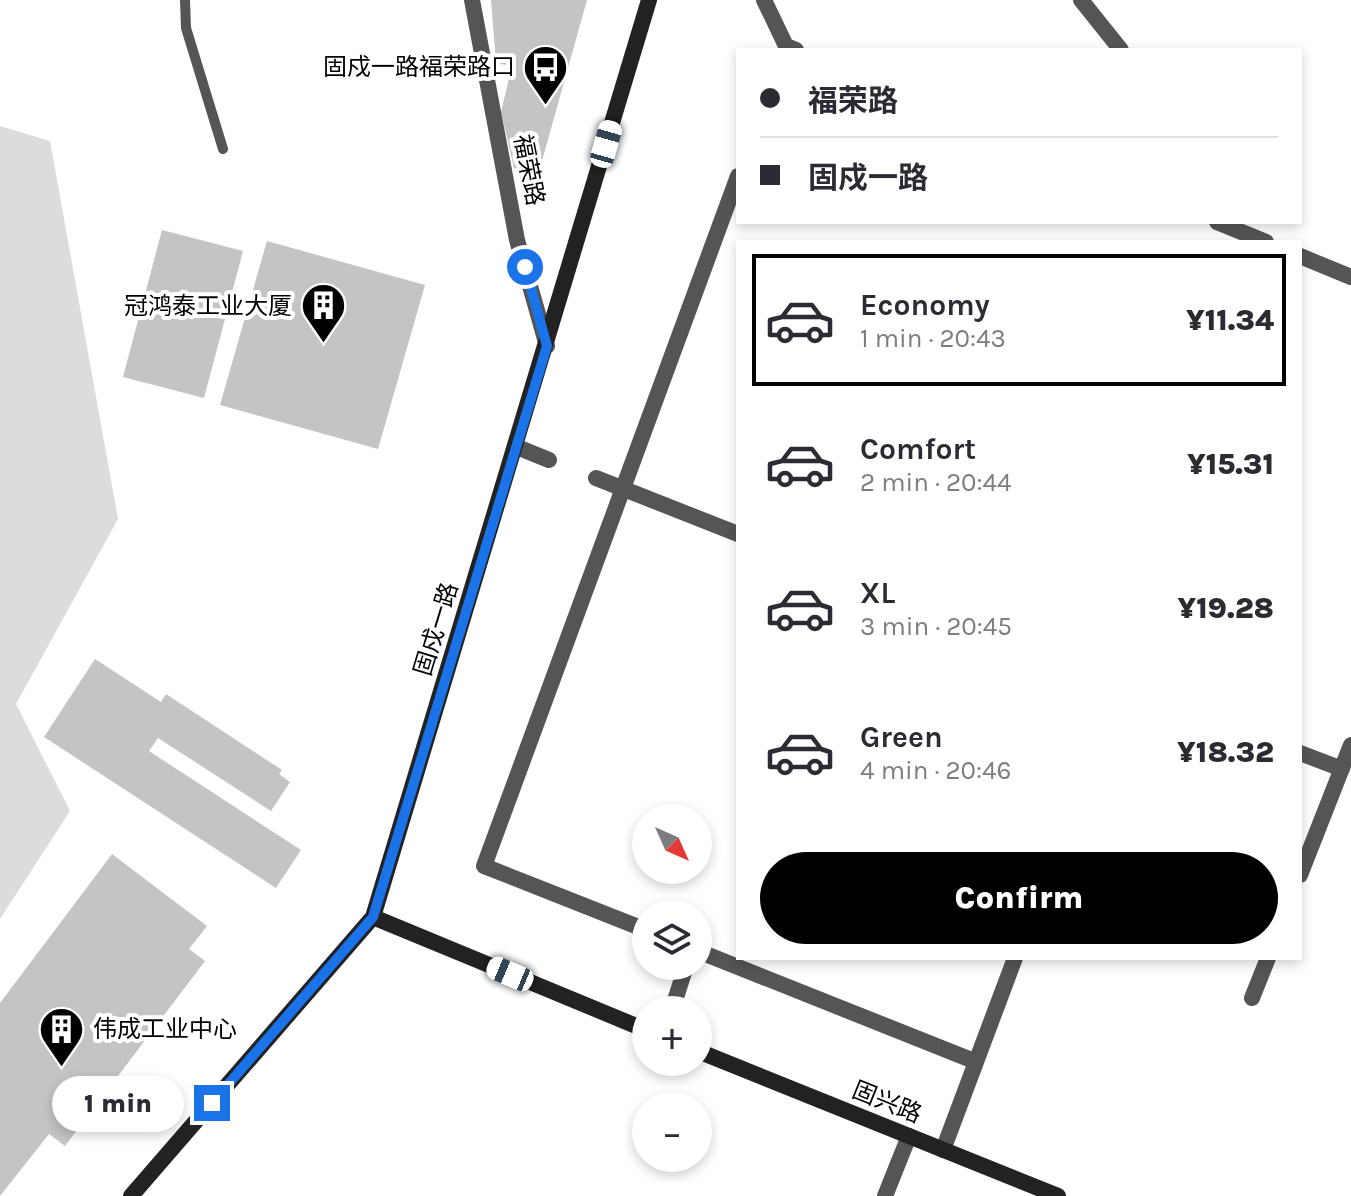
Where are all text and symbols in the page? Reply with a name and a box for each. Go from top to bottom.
bus stop icon: 固戍一路福荣路口 [522,43,570,106]
place label: 固戍一路福荣路口 [323,53,515,81]
text: 福荣路 [808,83,898,119]
car [588,118,624,170]
street label: 福荣路 [508,132,550,208]
text: 固戍一路 [808,160,928,196]
route start [507,249,543,285]
building icon: 冠鸿泰工业大厦 [299,282,347,345]
icon: car [764,284,836,356]
text: Economy [860,287,990,323]
place label: 冠鸿泰工业大厦 [124,292,292,320]
text: ¥11.34 [1186,302,1274,338]
text: 1 min · 20:43 [860,323,1006,354]
icon: car [764,428,836,500]
text: Comfort [860,431,976,467]
text: ¥15.31 [1187,446,1274,482]
text: 2 min · 20:44 [860,467,1012,498]
icon: car [764,572,836,644]
text: XL [860,575,895,611]
street label: 固戍一路 [409,579,463,679]
text: ¥19.28 [1177,590,1274,626]
text: 3 min · 20:45 [860,611,1012,642]
icon: car [764,716,836,788]
text: Green [860,719,943,755]
text: ¥18.32 [1177,734,1274,770]
text: 4 min · 20:46 [860,755,1011,786]
north arrow [632,804,712,884]
map controls [632,804,712,1172]
button: Confirm [760,852,1278,944]
button: layers [632,900,712,980]
car [483,954,537,994]
button: + [632,996,712,1076]
building icon: 伟成工业中心 [38,1005,86,1068]
place label: 伟成工业中心 [93,1015,237,1043]
callout: 1 min [52,1075,184,1131]
street label: 固兴路 [848,1076,926,1128]
route end [194,1085,230,1121]
text: 1 min [84,1088,152,1119]
button: − [632,1092,712,1172]

